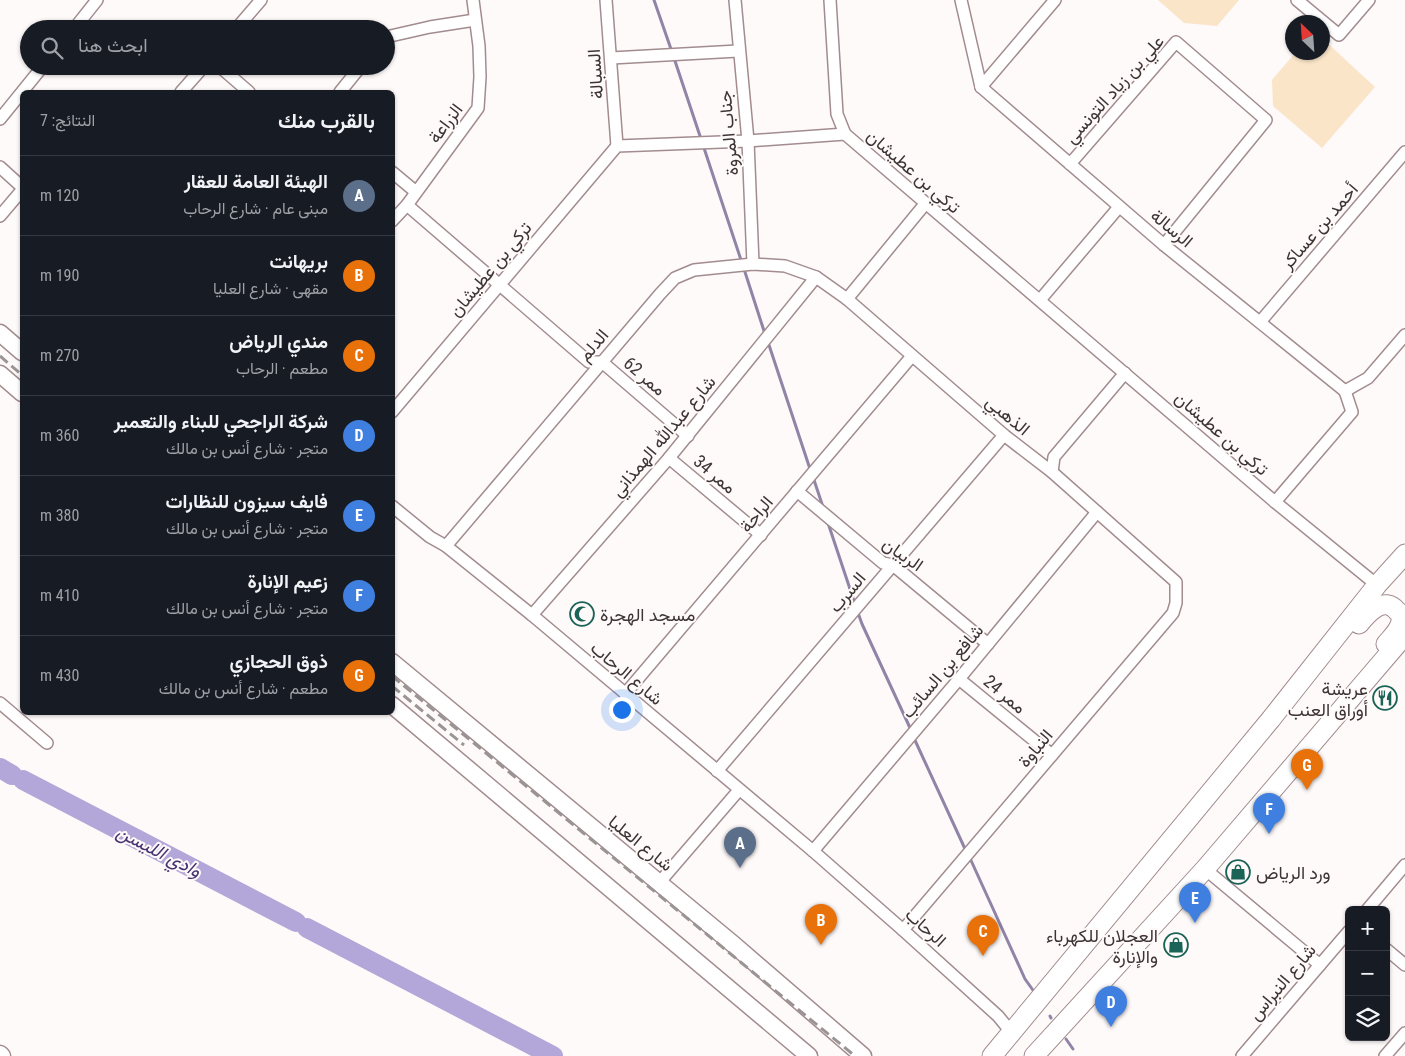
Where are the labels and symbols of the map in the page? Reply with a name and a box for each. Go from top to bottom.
north arrow [1285,15,1330,60]
street label: علي بن زياد التونسي [1060,31,1172,151]
street label: السبالة [583,48,607,100]
street label: جناب المروة [714,89,743,176]
street label: الزراعة [423,99,467,147]
street label: تركي بن عطيشان [860,125,965,221]
street label: أحمد بن عساكر [1275,179,1363,275]
street label: الرسالة [1146,204,1197,252]
street label: تركي بن عطيشان [444,217,540,324]
street label: الدلم [574,325,614,367]
street label: ممر 62 [619,352,670,401]
street label: شارع عبدالله الهمذاني [606,371,724,504]
street label: تركي بن عطيشان [1168,387,1273,483]
street label: الذهبي [978,391,1034,443]
street label: ممر 34 [689,450,740,498]
street label: الراحة [735,492,778,537]
street label: الربيان [878,533,927,576]
street label: السرب [824,568,871,617]
mosque icon: مسجد الهجرة [569,601,595,627]
place label: مسجد الهجرة [600,604,695,626]
street label: شافع بن السائب [897,620,989,723]
street label: شارع الرحاب [585,637,667,711]
street label: ممر 24 [979,670,1030,718]
place label: عريشة أوراق العنب [1288,678,1368,721]
restaurant icon: عريشة أوراق العنب [1372,685,1398,711]
your location [609,697,635,723]
street label: النباوة [1013,725,1058,772]
pin: G [1291,749,1323,790]
pin: F [1253,793,1285,834]
street label: شارع العليا [603,811,678,877]
water label: وادي الليسن [111,820,206,886]
pin: A [724,827,756,868]
shop icon: ورد الرياض [1225,859,1251,885]
place label: ورد الرياض [1256,862,1331,884]
pin: E [1179,882,1211,923]
street label: الرحاب [901,903,951,951]
pin: B [805,904,837,945]
pin: C [967,915,999,956]
place label: العجلان للكهرباء والإنارة [1046,925,1158,969]
shop icon: العجلان للكهرباء والإنارة [1163,932,1189,958]
street label: شارع النبراس [1244,940,1322,1026]
pin: D [1095,986,1127,1027]

